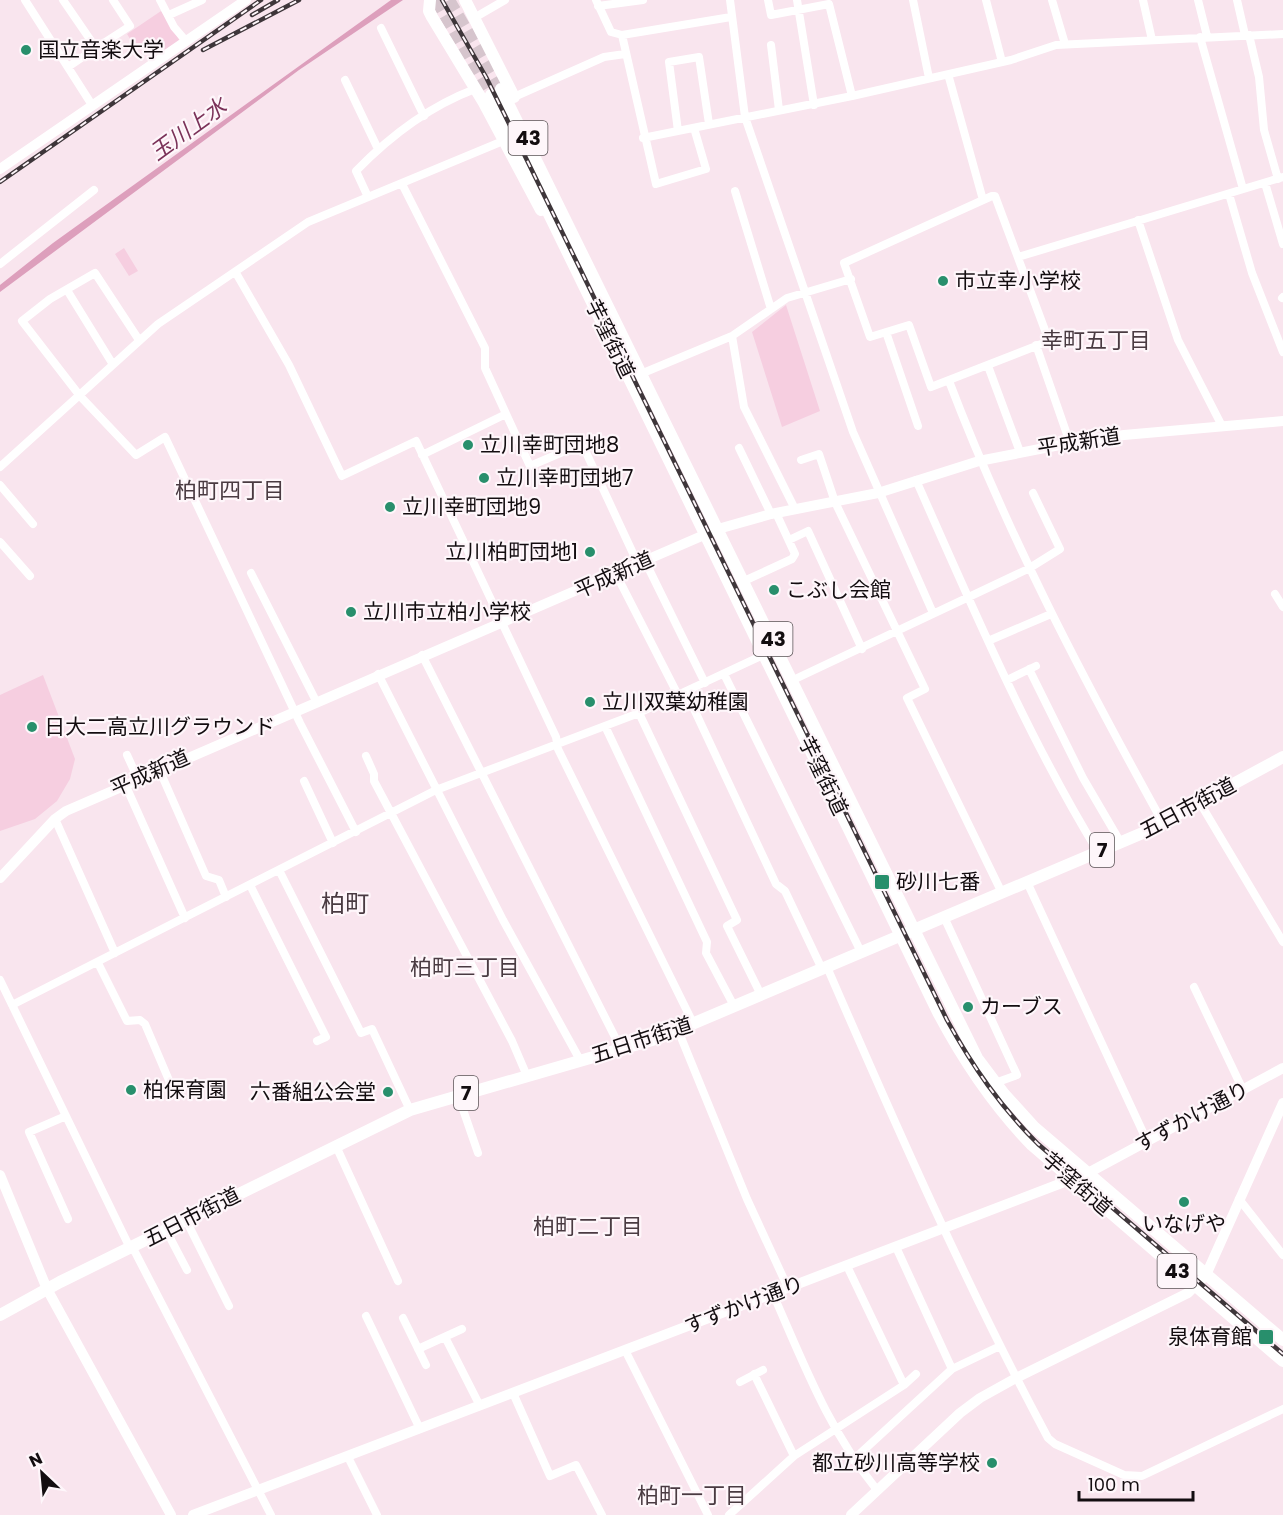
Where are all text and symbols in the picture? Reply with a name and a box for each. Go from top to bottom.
place label: 国立音楽大学 [38,35,164,64]
marker: 国立音楽大学 [19,43,33,57]
water label: 玉川上水 [144,90,235,168]
road number: 43 [508,121,548,155]
place label: 市立幸小学校 [955,266,1081,295]
marker: 市立幸小学校 [936,274,950,288]
street label: 芋窪街道 [579,295,642,383]
district label: 幸町五丁目 [1041,325,1151,356]
street label: 平成新道 [1035,421,1123,462]
place label: 立川幸町団地8 [480,430,619,459]
marker: 立川幸町団地8 [461,438,475,452]
place label: 立川幸町団地7 [496,463,633,492]
marker: 立川幸町団地7 [477,471,491,485]
district label: 柏町四丁目 [175,475,285,506]
place label: 立川幸町団地9 [402,492,541,521]
marker: 立川幸町団地9 [383,500,397,514]
place label: 立川柏町団地1 [445,537,578,566]
street label: 平成新道 [570,544,658,605]
marker: 立川柏町団地1 [583,545,597,559]
place label: こぶし会館 [786,575,891,604]
marker: こぶし会館 [767,583,781,597]
place label: 立川市立柏小学校 [363,597,531,626]
marker: 立川市立柏小学校 [344,605,358,619]
road number: 43 [754,622,792,656]
place label: 立川双葉幼稚園 [602,687,749,716]
marker: 立川双葉幼稚園 [583,695,597,709]
place label: 日大二高立川グラウンド [44,712,275,741]
marker: 日大二高立川グラウンド [25,720,39,734]
street label: 芋窪街道 [792,732,855,820]
street label: 平成新道 [106,742,194,803]
street label: 五日市街道 [1135,770,1241,845]
road number: 7 [1090,833,1114,867]
place label: 砂川七番 [896,867,980,896]
marker: 砂川七番 [873,873,891,891]
district label: 柏町 [321,887,369,920]
district label: 柏町三丁目 [410,952,520,983]
place label: カーブス [980,992,1063,1021]
marker: カーブス [961,1000,975,1014]
street label: 五日市街道 [587,1010,696,1070]
street label: すずかけ通り [1129,1074,1254,1159]
place label: 柏保育園 [143,1075,227,1104]
road number: 7 [454,1076,478,1110]
place label: 六番組公会堂 [250,1077,376,1106]
marker: 柏保育園 [124,1083,138,1097]
marker: 六番組公会堂 [381,1085,395,1099]
street label: 芋窪街道 [1036,1145,1119,1222]
street label: 五日市街道 [138,1180,245,1253]
marker: いなげや [1177,1195,1191,1209]
place label: いなげや [1142,1209,1226,1238]
district label: 柏町二丁目 [533,1211,643,1242]
road number: 43 [1158,1254,1196,1288]
street label: すずかけ通り [680,1268,808,1341]
place label: 泉体育館 [1168,1322,1252,1351]
marker: 泉体育館 [1257,1328,1275,1346]
north arrow [12,1443,72,1503]
text: N [25,1447,46,1473]
place label: 都立砂川高等学校 [812,1448,980,1477]
marker: 都立砂川高等学校 [985,1456,999,1470]
scale bar [1079,1464,1193,1502]
text: 100 m [1088,1472,1140,1497]
district label: 柏町一丁目 [637,1480,747,1511]

